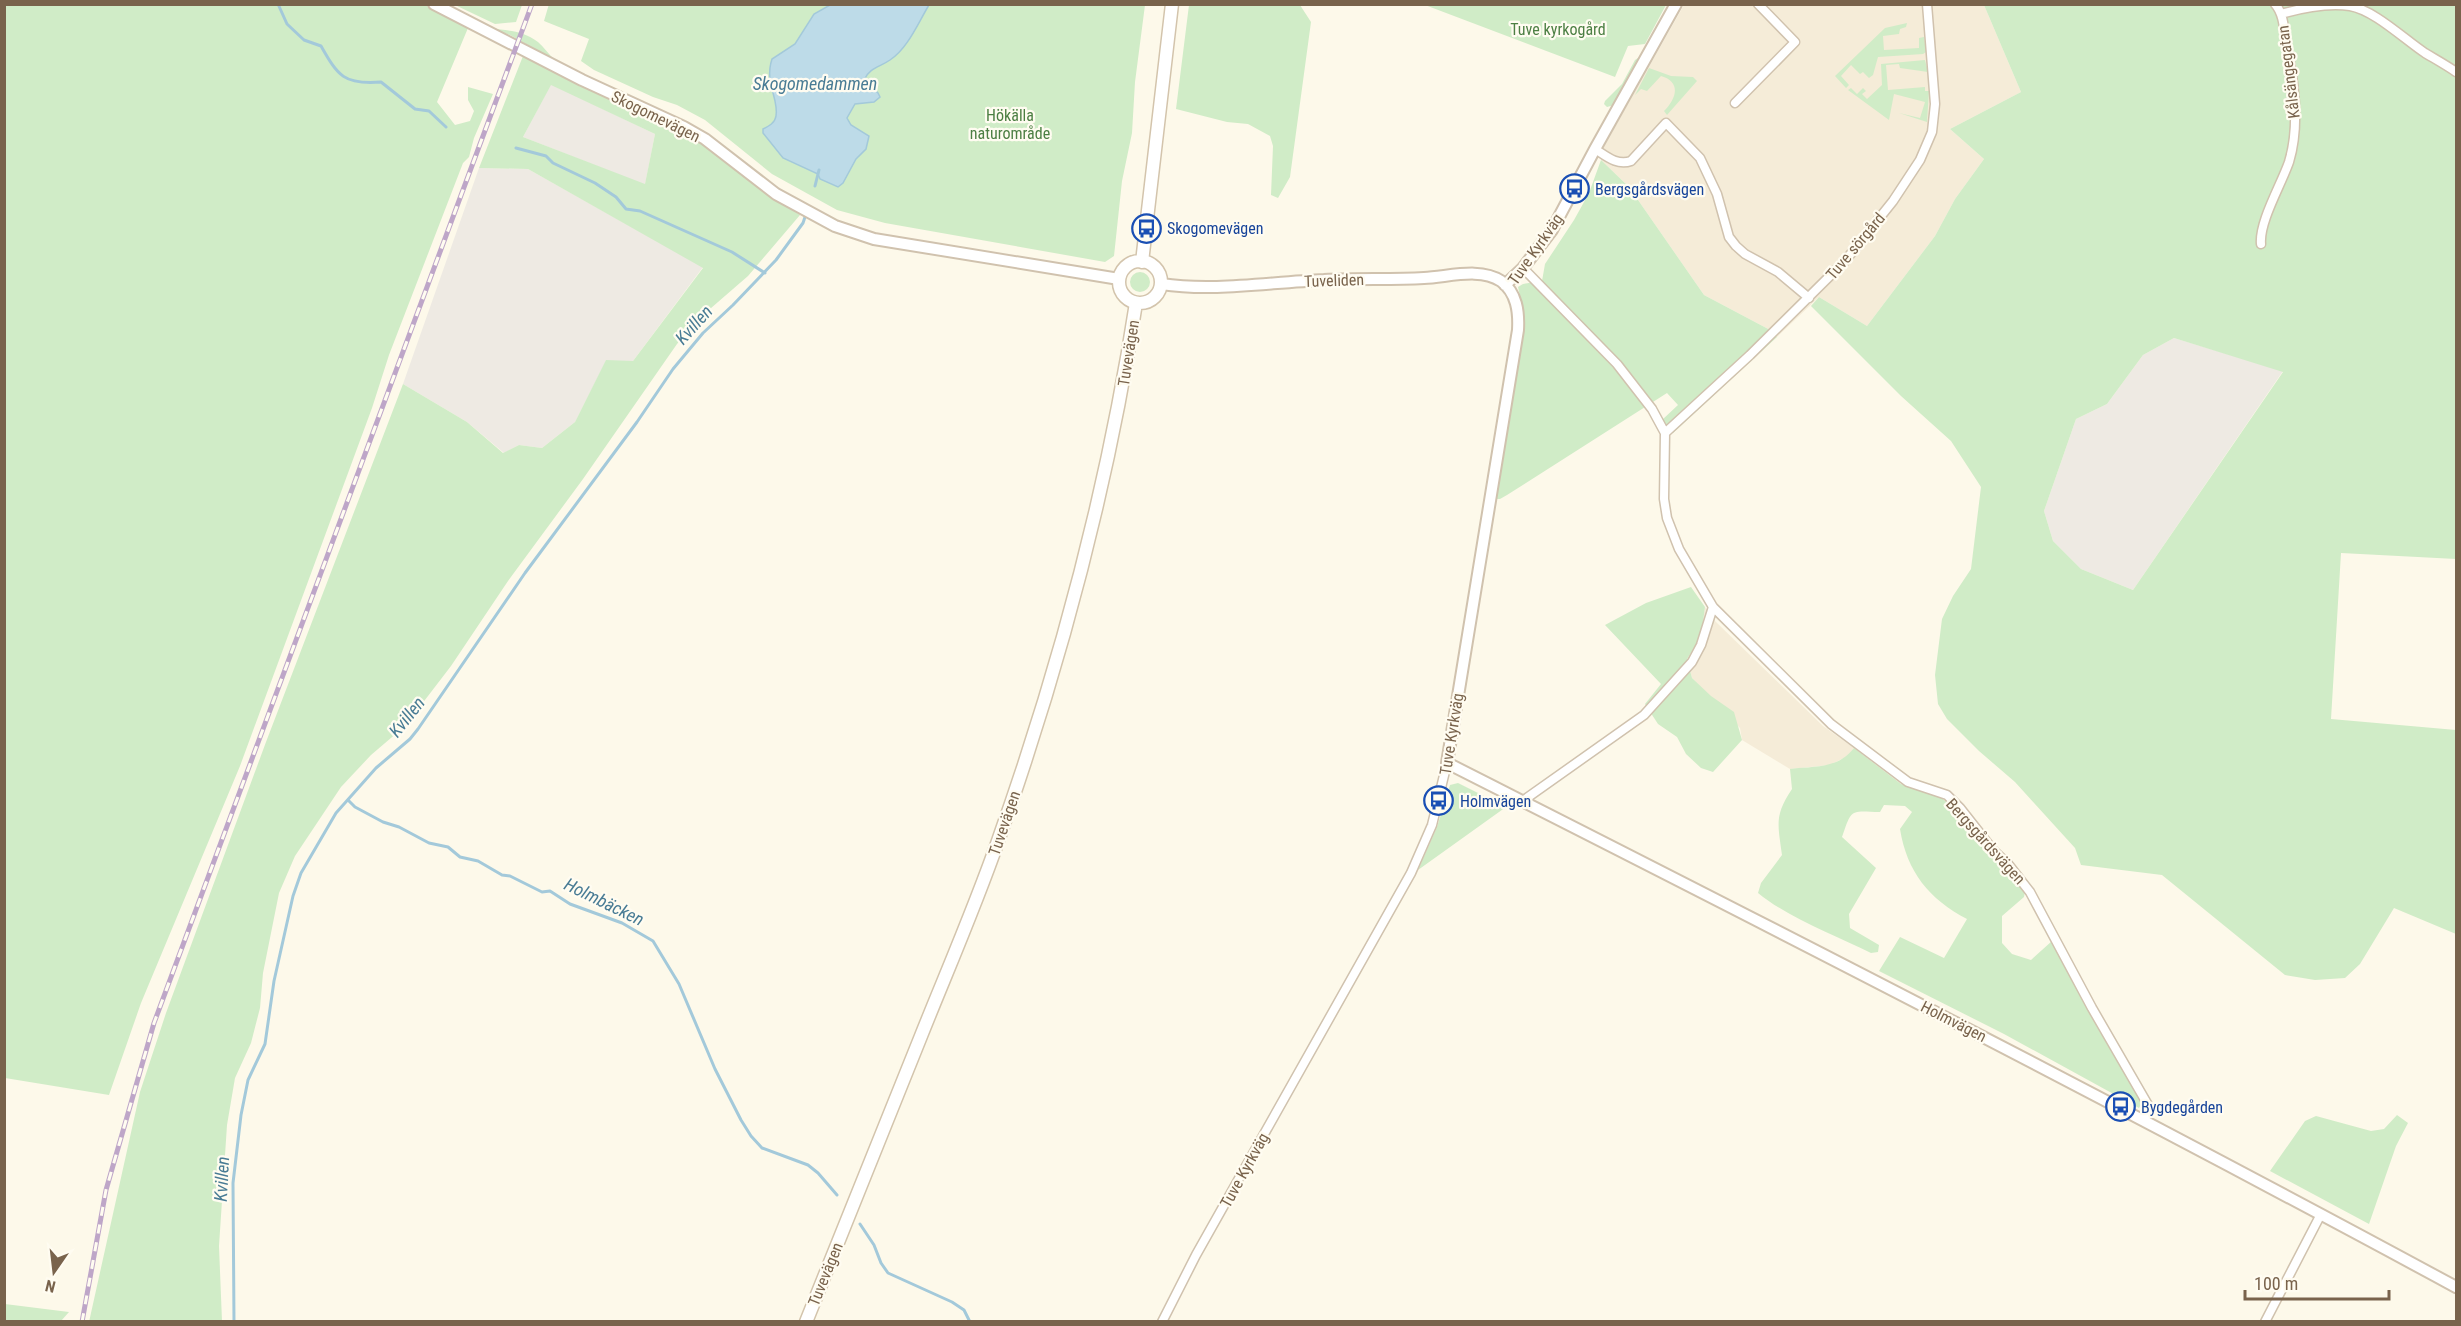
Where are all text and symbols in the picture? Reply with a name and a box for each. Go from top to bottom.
park label: Tuve kyrkogård [1510,20,1606,39]
street label: Kålsängegatan [2273,24,2304,120]
water label: Skogomedammen [753,73,877,94]
street label: Skogomevägen [608,87,703,146]
park label: Hökälla naturområde [970,106,1050,143]
bus stop icon: Bergsgårdsvägen [1558,173,1590,205]
place label: Bergsgårdsvägen [1595,180,1704,199]
street label: Tuve sörgård [1822,209,1889,284]
street label: Tuve Kyrkväg [1504,210,1567,289]
bus stop icon: Skogomevägen [1130,212,1162,244]
place label: Skogomevägen [1167,219,1263,238]
street label: Tuveliden [1304,270,1364,291]
water label: Kvillen [671,301,717,349]
street label: Tuvevägen [1114,319,1143,388]
water label: Kvillen [384,692,429,741]
street label: Tuve Kyrkväg [1436,692,1467,776]
bus stop icon: Holmvägen [1423,785,1455,817]
street label: Tuvevägen [985,788,1024,858]
place label: Holmvägen [1460,792,1531,811]
street label: Bergsgårdsvägen [1942,794,2029,888]
water label: Holmbäcken [561,873,648,930]
street label: Holmvägen [1918,997,1990,1046]
bus stop icon: Bygdegården [2104,1091,2136,1123]
place label: Bygdegården [2141,1098,2223,1117]
street label: Tuve Kyrkväg [1216,1129,1273,1211]
water label: Kvillen [210,1156,233,1202]
street label: Tuvevägen [804,1240,847,1309]
north arrow [24,1242,84,1302]
scale bar [2245,1263,2389,1301]
text: 100 m [2254,1273,2298,1294]
text: N [43,1276,58,1296]

